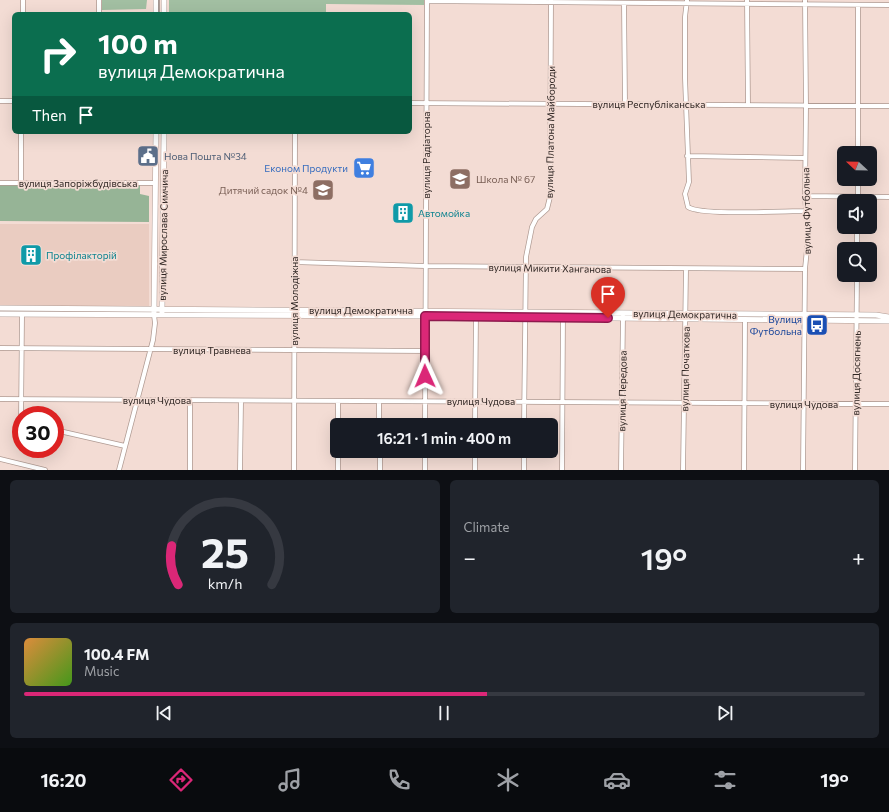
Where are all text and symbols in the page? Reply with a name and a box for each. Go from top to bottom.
text: 100 m [98,26,178,60]
icon: right [32,28,84,80]
text: вулиця Демократична [98,60,285,82]
street label: вулиця Платона Майбороди [543,66,557,198]
street label: вулиця Республіканська [593,98,706,110]
icon: arrive [75,104,97,126]
text: Then [32,106,67,124]
street label: вулиця Радіаторна [420,111,432,199]
public building icon: Нова Пошта №34 [135,143,161,169]
north arrow [837,146,877,186]
map controls [837,146,877,282]
place label: Нова Пошта №34 [164,150,247,162]
supermarket icon: Економ Продукти [351,155,377,181]
place label: Економ Продукти [264,162,348,174]
school or university icon: Школа № 67 [447,166,473,192]
street label: вулиця Футбольна [799,168,813,254]
street label: вулиця Мирослава Симчича [156,169,170,301]
place label: Школа № 67 [476,173,535,185]
street label: вулиця Запоріжбудівська [19,177,137,189]
school or university icon: Дитячий садок №4 [310,177,336,203]
place label: Дитячий садок №4 [219,184,308,196]
button: sound [837,194,877,234]
building icon: Автомойка [390,200,416,226]
place label: Автомойка [418,207,470,219]
building icon: Профілакторій [18,242,44,268]
button: search [837,242,877,282]
place label: Профілакторій [46,249,117,261]
street label: вулиця Молодіжна [288,257,300,345]
street label: вулиця Микити Ханганова [489,261,611,275]
pin [591,277,625,318]
icon: arrive [597,283,619,305]
street label: вулиця Демократична [309,304,413,316]
street label: вулиця Демократична [633,307,737,321]
bus stop icon: Вулиця Футбольна [804,312,830,338]
place label: Вулиця Футбольна [750,313,802,337]
street label: вулиця Початкова [678,326,692,412]
street label: вулиця Досягнень [849,330,863,416]
street label: вулиця Травнева [173,344,251,356]
street label: вулиця Передова [615,350,629,432]
position arrow [404,355,446,397]
street label: вулиця Чудова [123,394,191,406]
street label: вулиця Чудова [447,395,515,407]
street label: вулиця Чудова [770,398,838,410]
speed limit sign: 30 [12,406,64,458]
text: 16:21 · 1 min · 400 m [377,429,511,447]
text: Climate [464,519,509,535]
text: 25 [201,525,249,576]
text: 19° [641,539,687,576]
text: − [464,544,476,571]
text: + [852,544,865,571]
text: km/h [207,573,242,591]
text: 100.4 FM [84,645,150,663]
text: Music [84,663,119,679]
icon: previous [153,702,175,724]
icon: pause [433,702,455,724]
icon: next [714,702,736,724]
icon: directions [167,766,195,794]
icon: music [276,766,304,794]
icon: phone [385,766,413,794]
icon: climate [494,766,522,794]
icon: car [603,766,631,794]
icon: filters [711,766,739,794]
text: 16:20 [40,769,87,791]
text: 19° [820,769,849,791]

